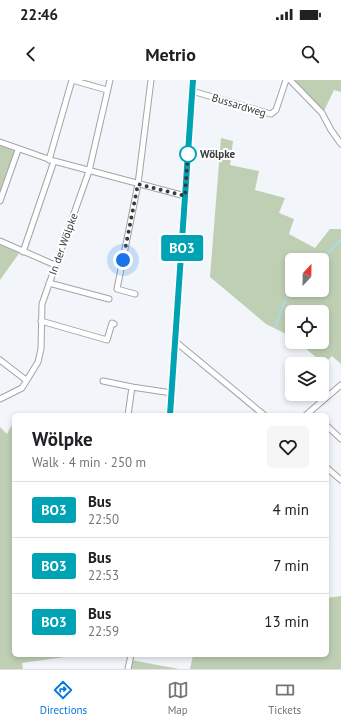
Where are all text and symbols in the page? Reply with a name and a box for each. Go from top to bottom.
text: 22:46 [20,5,58,24]
icon: back [20,43,42,65]
text: Metrio [145,43,196,66]
icon: search [299,43,321,65]
street label: Bussardweg [210,90,268,120]
marker: Wölpke [179,145,197,163]
place label: Wölpke [200,147,236,161]
street label: In der Wölpke [45,211,81,277]
line badge: BO3 [159,235,205,261]
text: BO3 [169,239,195,257]
your location [113,250,133,270]
north arrow [285,253,329,297]
map controls [285,253,329,401]
button: locate [285,305,329,349]
button: layers [285,357,329,401]
button: heart [267,426,309,468]
text: Wölpke [32,427,93,451]
text: Walk · 4 min · 250 m [32,454,146,471]
text: Bus [88,492,111,511]
text: 4 min [272,500,309,519]
text: BO3 [41,501,67,519]
text: 22:50 [88,511,119,528]
text: Bus [88,548,111,567]
text: 7 min [273,556,309,575]
text: BO3 [41,557,67,575]
text: 22:53 [88,567,119,584]
text: Bus [88,604,111,623]
text: 13 min [264,612,309,631]
text: BO3 [41,613,67,631]
text: 22:59 [88,623,119,640]
tab: Directions [40,679,87,717]
tab: Map [167,679,189,717]
tab: Tickets [268,679,301,717]

